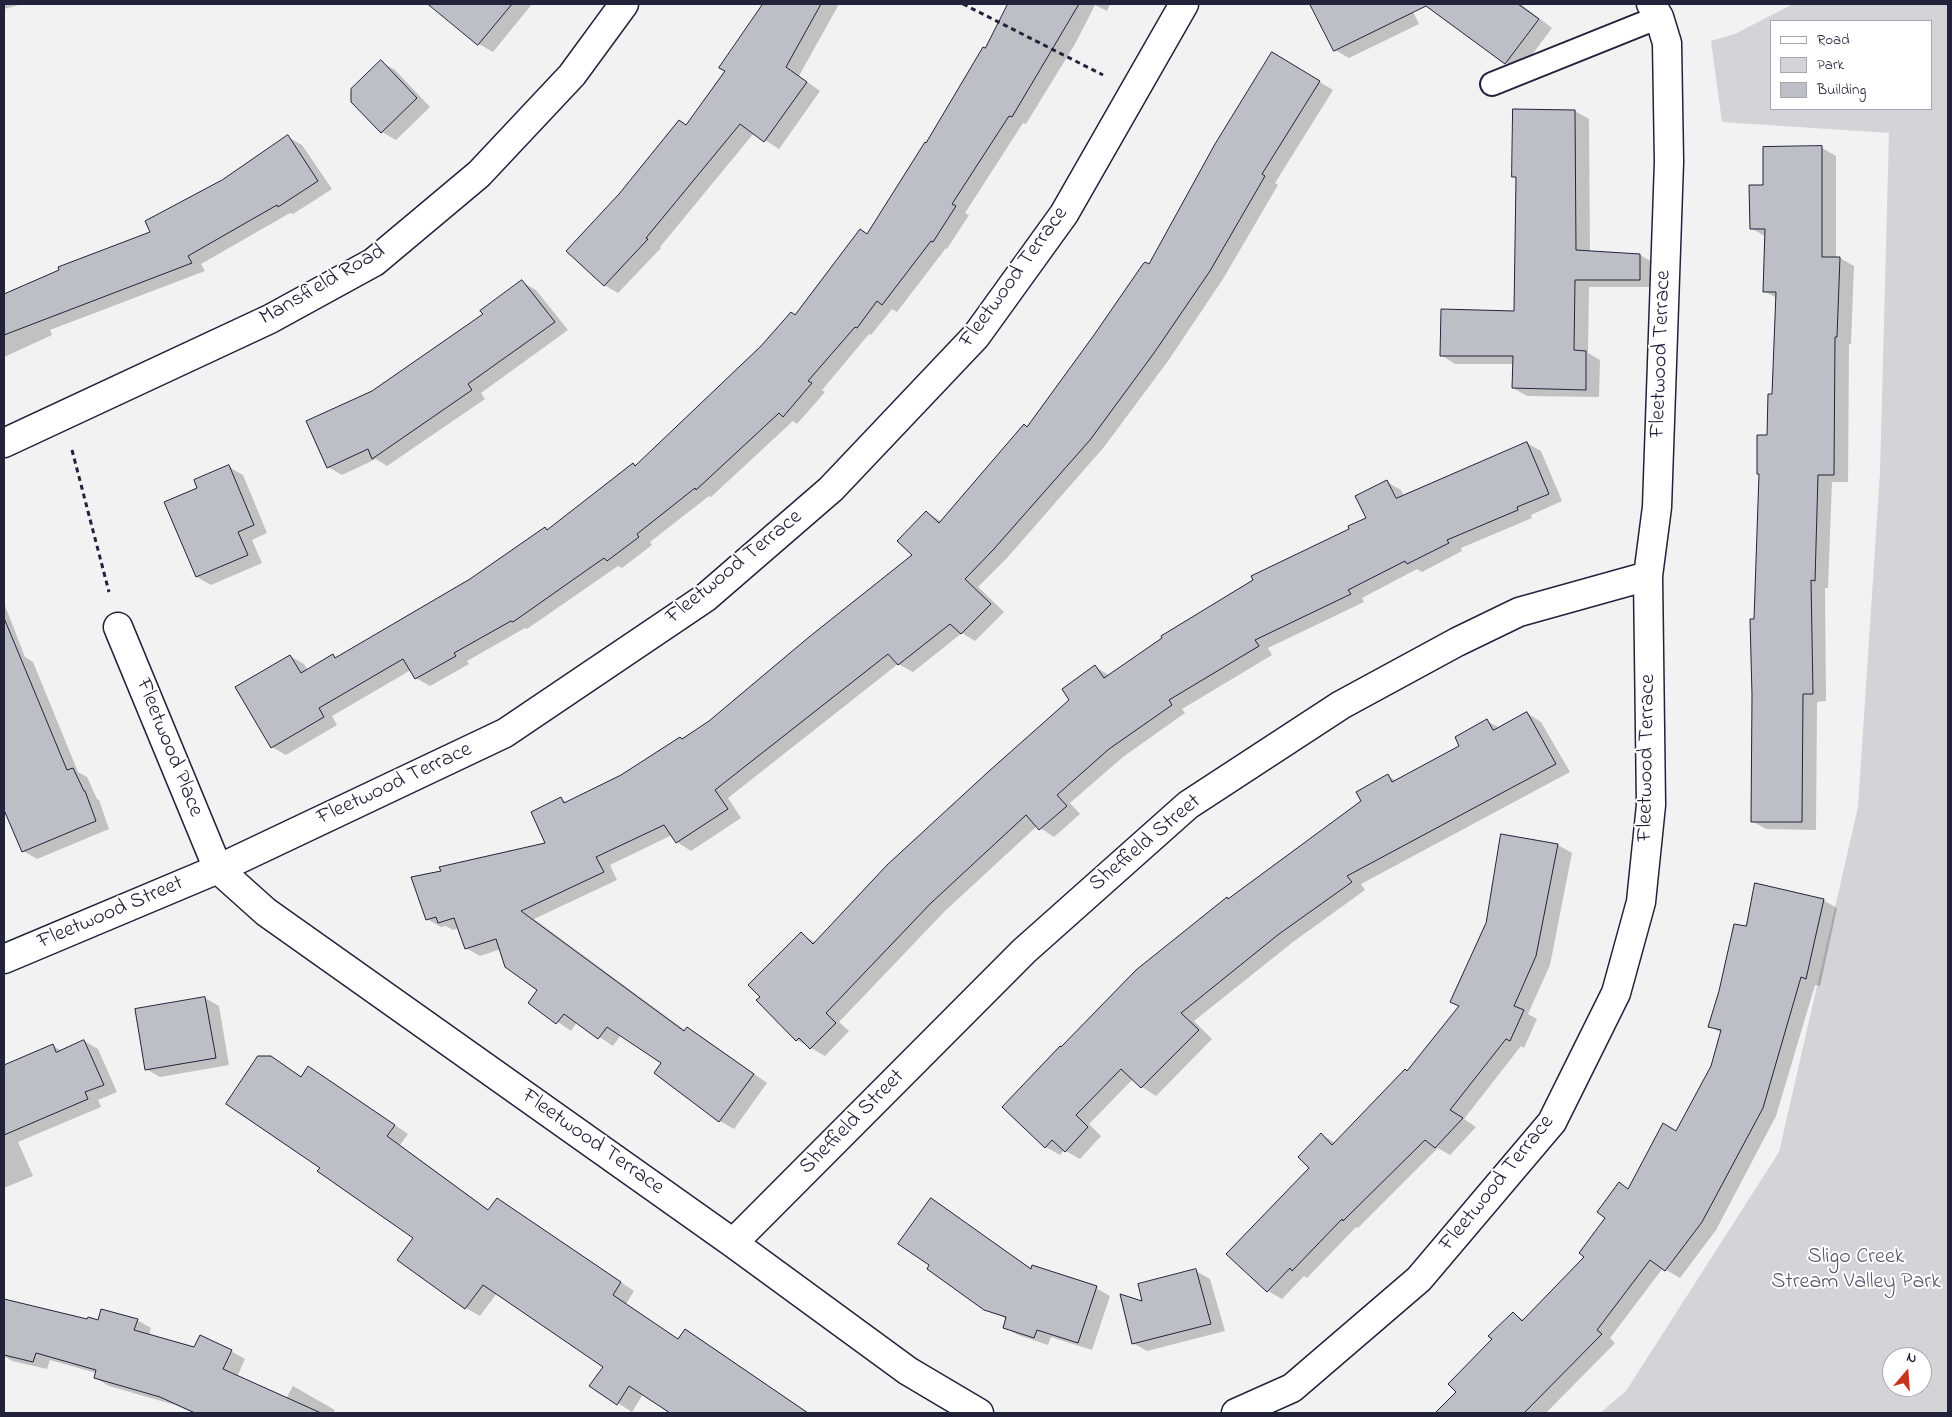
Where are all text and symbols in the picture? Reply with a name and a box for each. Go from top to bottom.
legend [1770,20,1932,110]
text: Road [1817,29,1850,51]
text: Park [1817,54,1844,76]
text: Building [1817,79,1866,101]
street label: Fleetwood Terrace [955,202,1075,354]
street label: Mansfield Road [255,239,391,333]
street label: Fleetwood Terrace [1646,270,1678,438]
street label: Fleetwood Terrace [662,505,808,631]
street label: Fleetwood Terrace [1633,674,1663,842]
street label: Fleetwood Place [128,675,208,821]
street label: Fleetwood Terrace [313,738,477,832]
street label: Sheffield Street [1085,789,1207,899]
street label: Fleetwood Street [34,871,188,957]
street label: Sheffield Street [795,1065,911,1181]
street label: Fleetwood Terrace [516,1084,668,1202]
street label: Fleetwood Terrace [1435,1111,1561,1257]
park label: Sligo Creek Stream Valley Park [1771,1245,1941,1296]
north arrow [1882,1347,1932,1397]
text: N [1904,1347,1919,1370]

